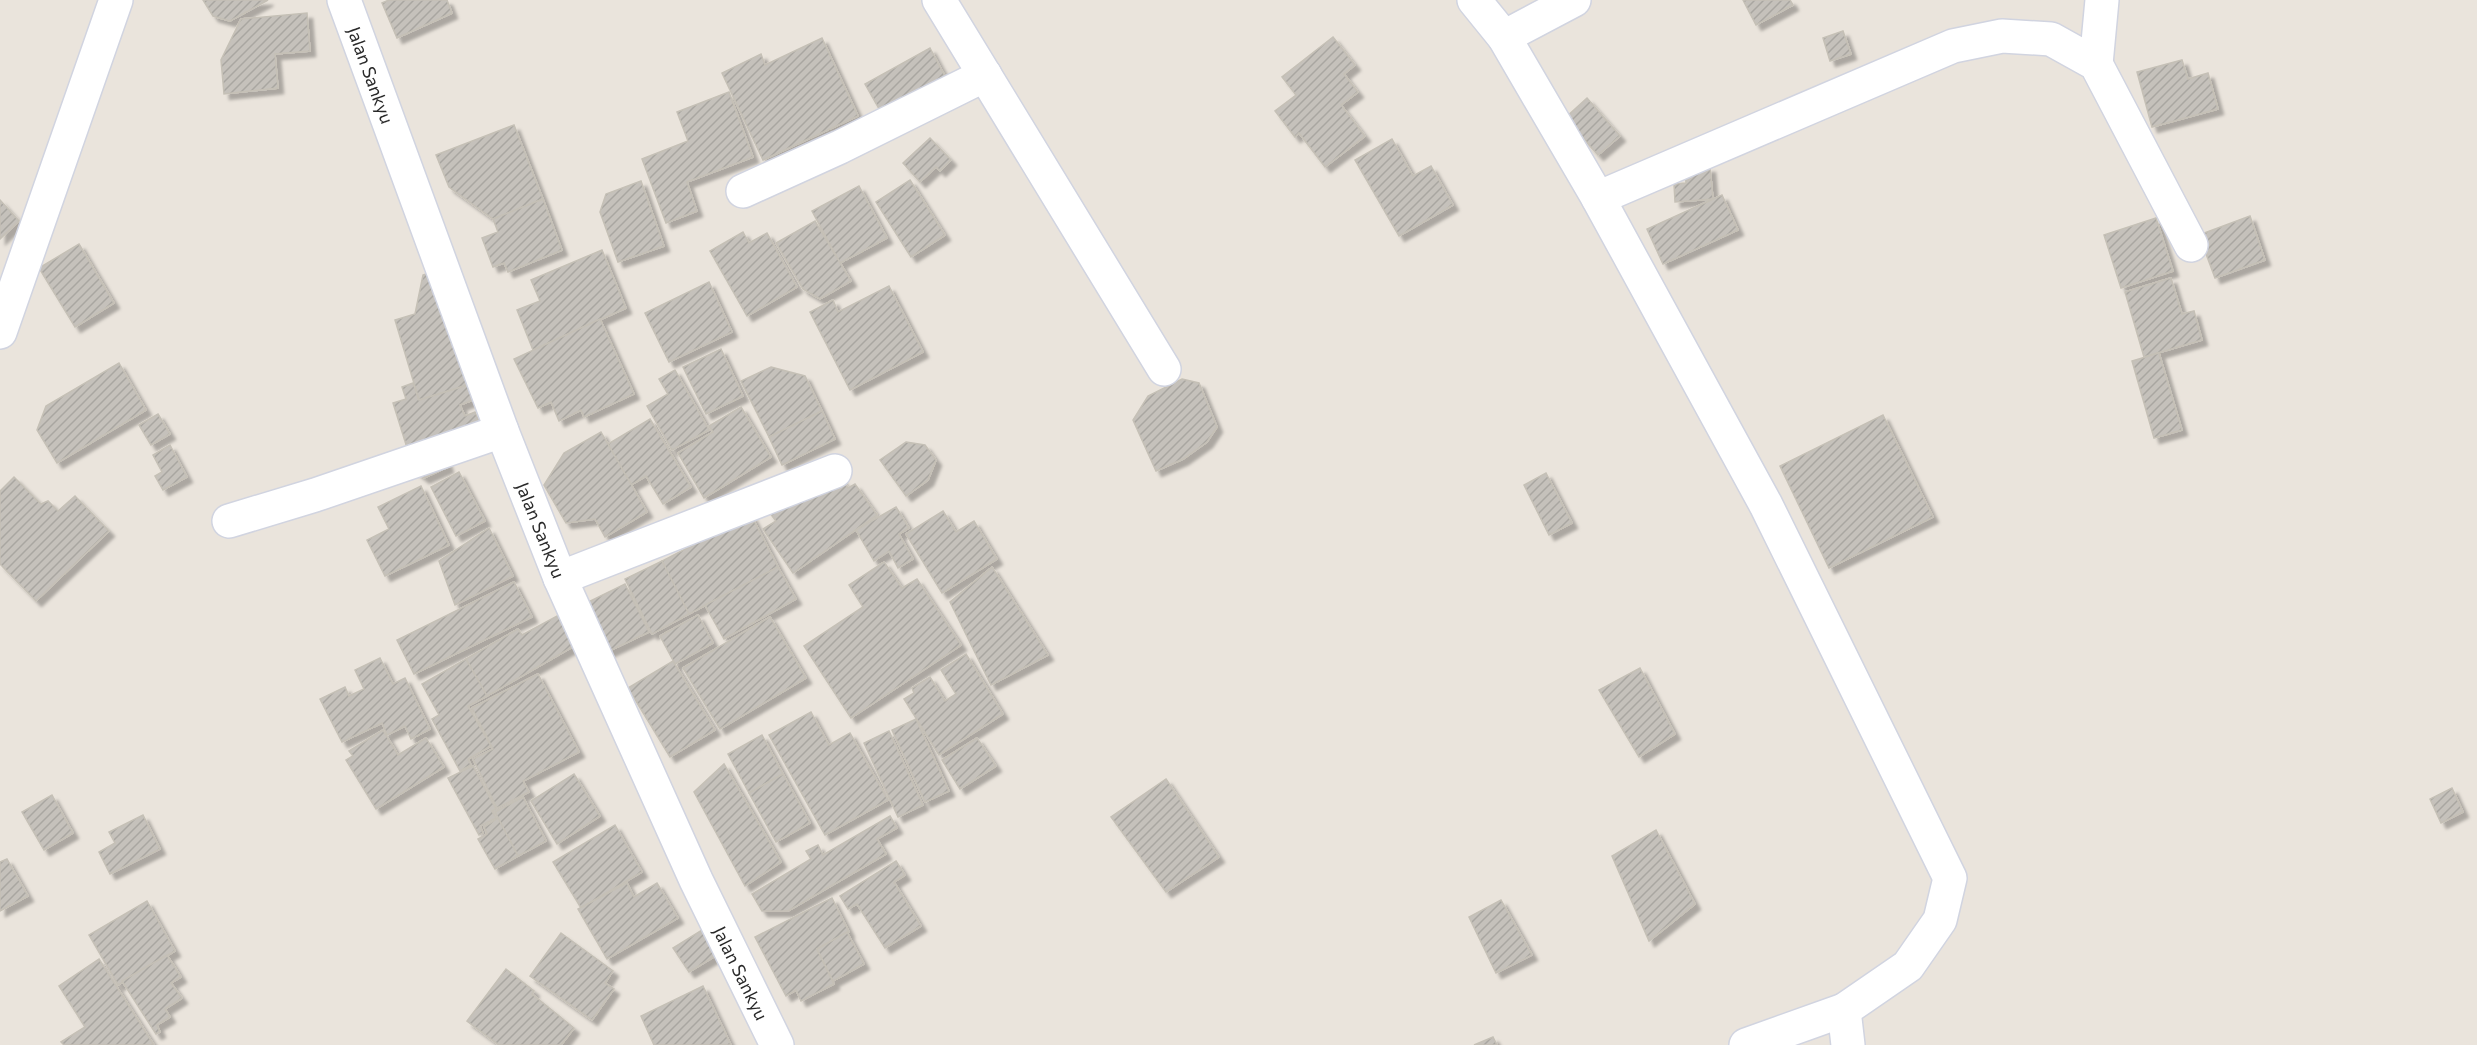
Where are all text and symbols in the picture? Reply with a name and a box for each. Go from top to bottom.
street label: Jalan Sankyu [343,23,399,127]
street label: Jalan Sankyu [512,479,570,581]
street label: Jalan Sankyu [709,922,773,1024]

